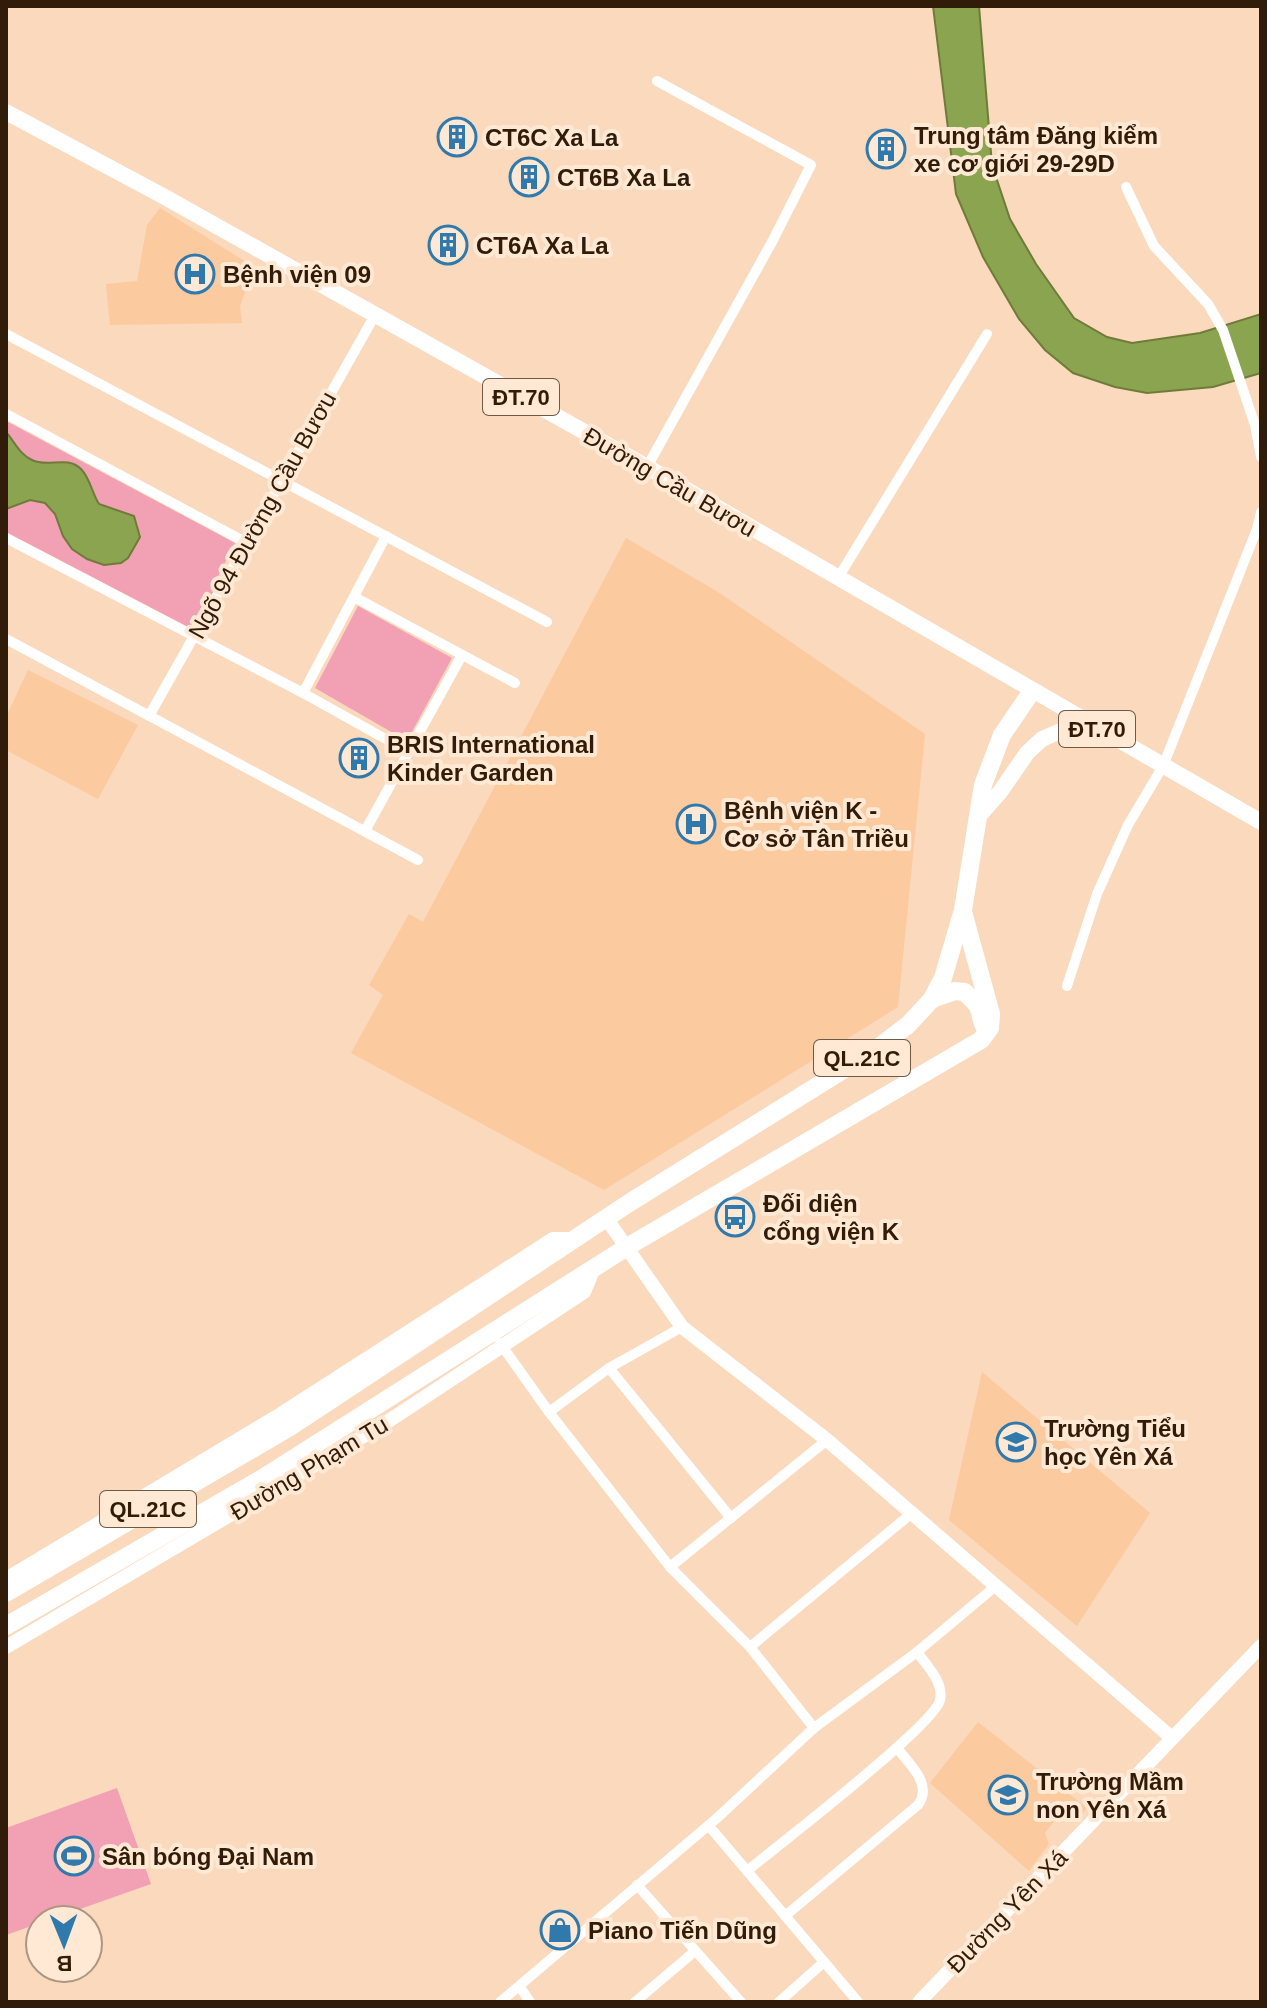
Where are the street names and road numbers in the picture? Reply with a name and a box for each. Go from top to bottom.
road number: ĐT.70 [483,379,559,415]
street label: Ngõ 94 Đường Cầu Bươu [183,387,341,643]
street label: Đường Cầu Bươu [579,422,761,542]
road number: ĐT.70 [1059,711,1135,747]
road number: QL.21C [814,1040,910,1076]
street label: Đường Phạm Tu [226,1410,392,1526]
road number: QL.21C [100,1491,196,1527]
street label: Đường Yên Xá [941,1843,1073,1978]

